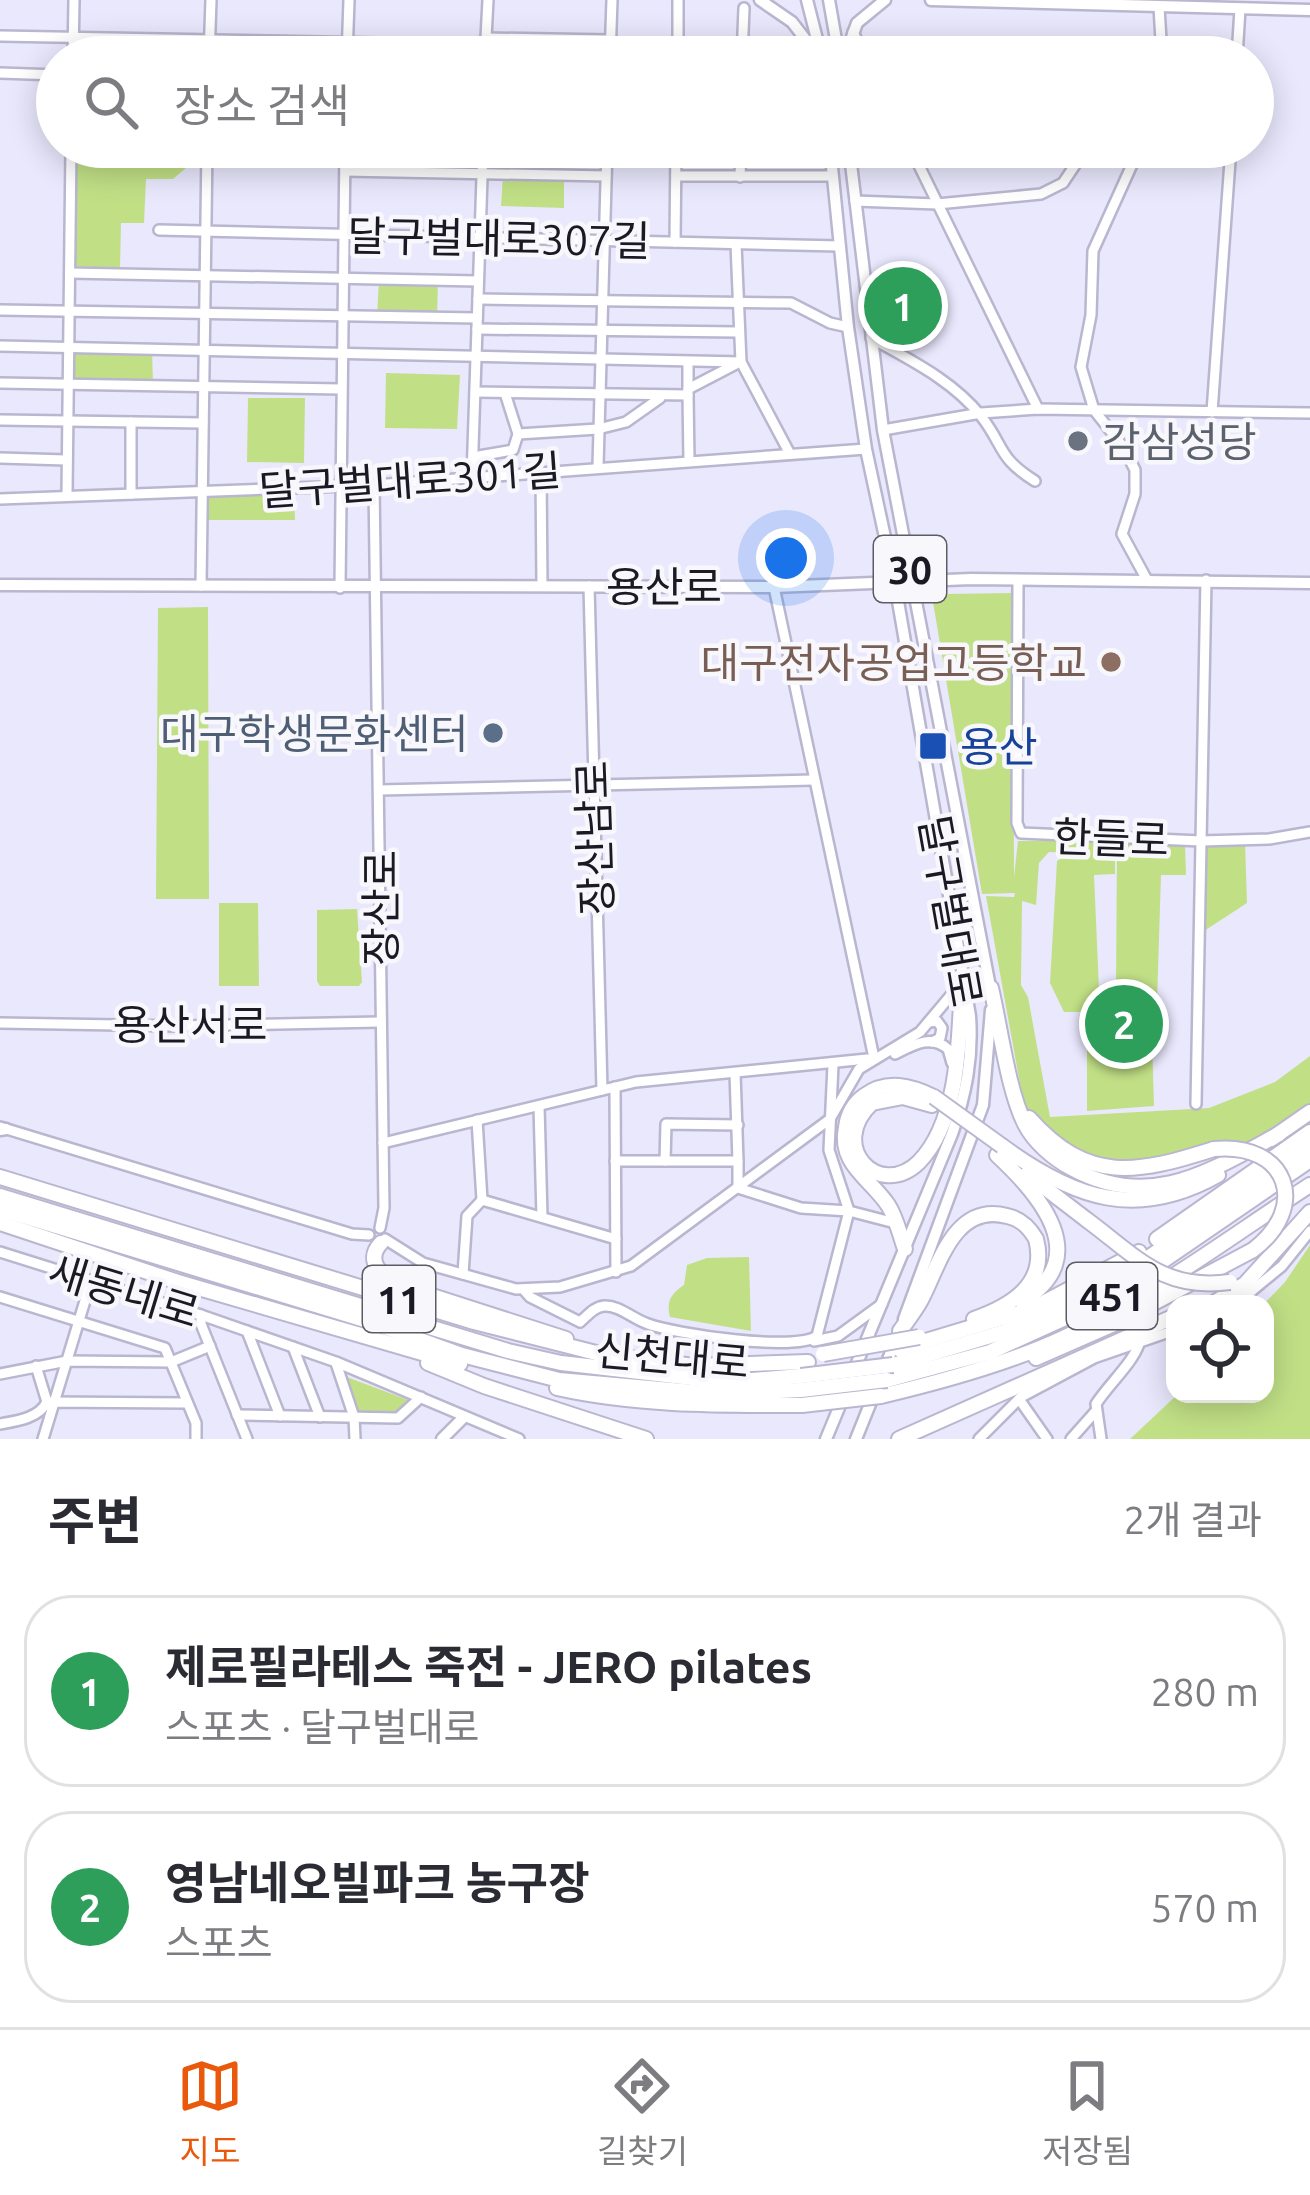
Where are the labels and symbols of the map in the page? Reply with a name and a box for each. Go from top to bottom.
street label: 달구벌대로307길 [347,212,651,264]
pin: 1 [864,261,942,351]
place label: 감삼성당 [1102,418,1257,465]
marker: 감삼성당 [1065,428,1091,454]
street label: 달구벌대로301길 [257,446,563,514]
your location [756,528,816,588]
road number: 30 [874,536,946,602]
street label: 용산로 [606,563,722,610]
place label: 대구전자공업고등학교 [701,639,1087,686]
marker: 대구전자공업고등학교 [1098,649,1124,675]
place label: 대구학생문화센터 [160,710,469,757]
marker: 대구학생문화센터 [480,720,506,746]
place label: 용산 [960,723,1037,770]
marker: 용산 [917,730,949,762]
street label: 장산남로 [568,760,620,916]
street label: 달구벌대로 [911,812,991,1010]
street label: 한들로 [1052,812,1170,864]
street label: 장산로 [357,850,404,966]
pin: 2 [1085,979,1163,1069]
street label: 용산서로 [113,1001,267,1048]
street label: 새동네로 [43,1246,205,1336]
road number: 451 [1067,1263,1157,1329]
road number: 11 [363,1266,435,1332]
street label: 신천대로 [593,1326,751,1386]

